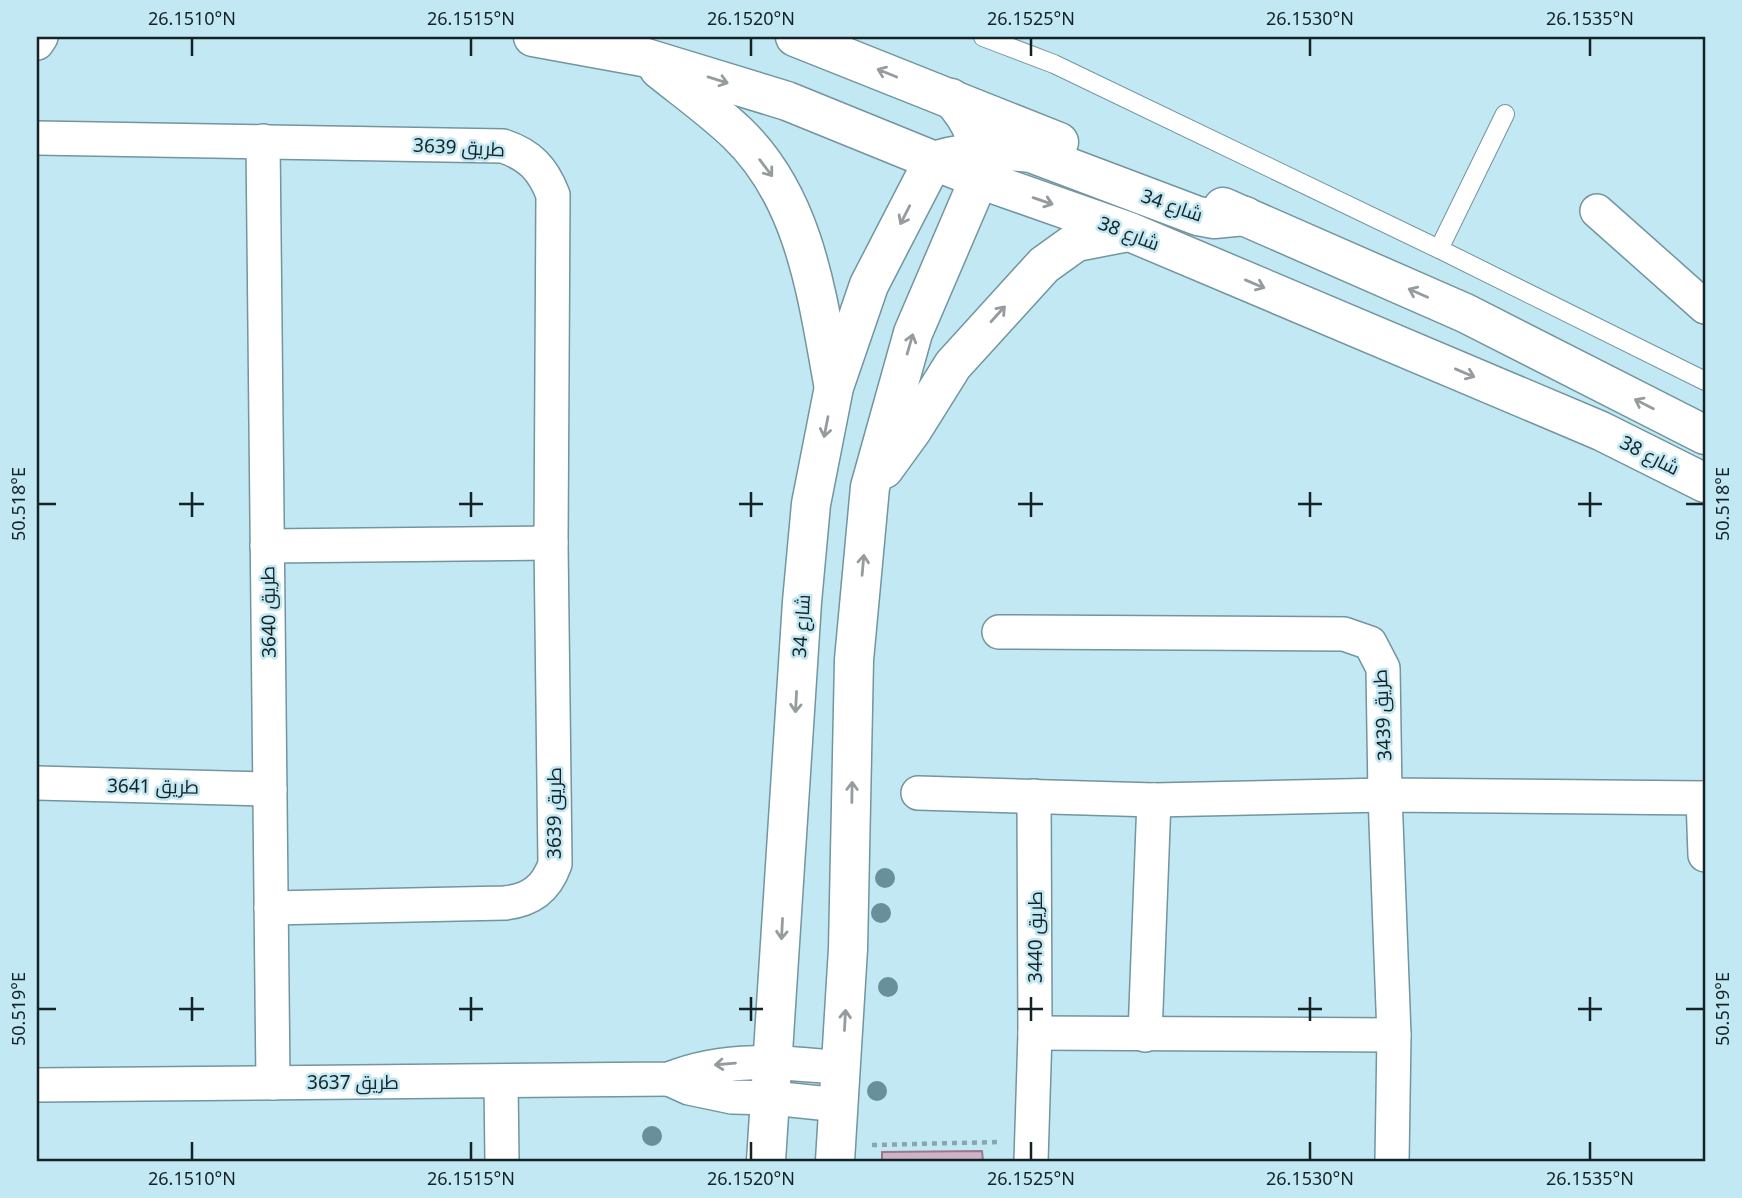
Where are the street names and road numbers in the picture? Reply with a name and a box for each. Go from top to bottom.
street label: طريق 3639 [412,132,506,162]
street label: شارع 34 [1137,182,1206,229]
street label: شارع 38 [1094,209,1163,257]
street label: شارع 38 [1615,429,1684,482]
street label: طريق 3640 [254,566,282,658]
street label: شارع 34 [786,593,817,659]
street label: طريق 3439 [1367,668,1397,762]
street label: طريق 3639 [541,767,567,859]
street label: طريق 3641 [107,772,199,800]
street label: طريق 3440 [1022,891,1048,983]
street label: طريق 3637 [307,1069,399,1095]

